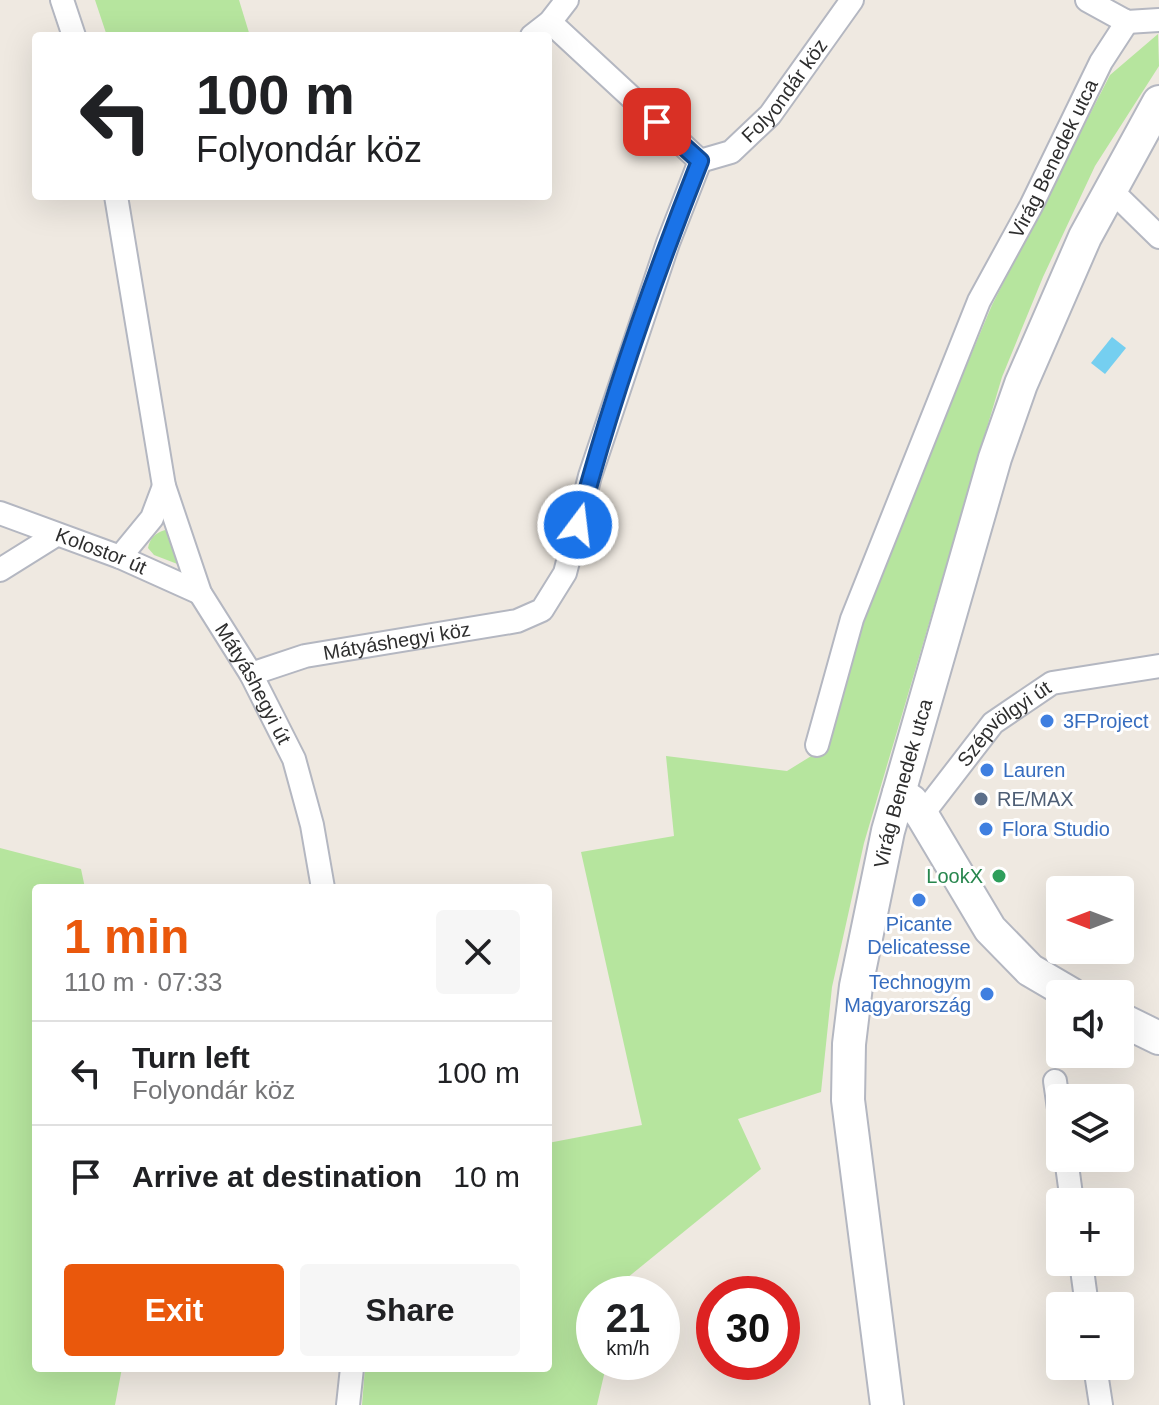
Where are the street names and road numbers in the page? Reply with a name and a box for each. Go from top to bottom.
street label: Folyondár köz [737,35,832,147]
street label: Virág Benedek utca [1005,75,1102,242]
street label: Kolostor út [53,523,150,579]
street label: Mátyáshegyi köz [322,618,472,664]
street label: Mátyáshegyi út [211,619,296,748]
street label: Szépvölgyi út [953,676,1055,771]
street label: Virág Benedek utca [870,695,937,870]

